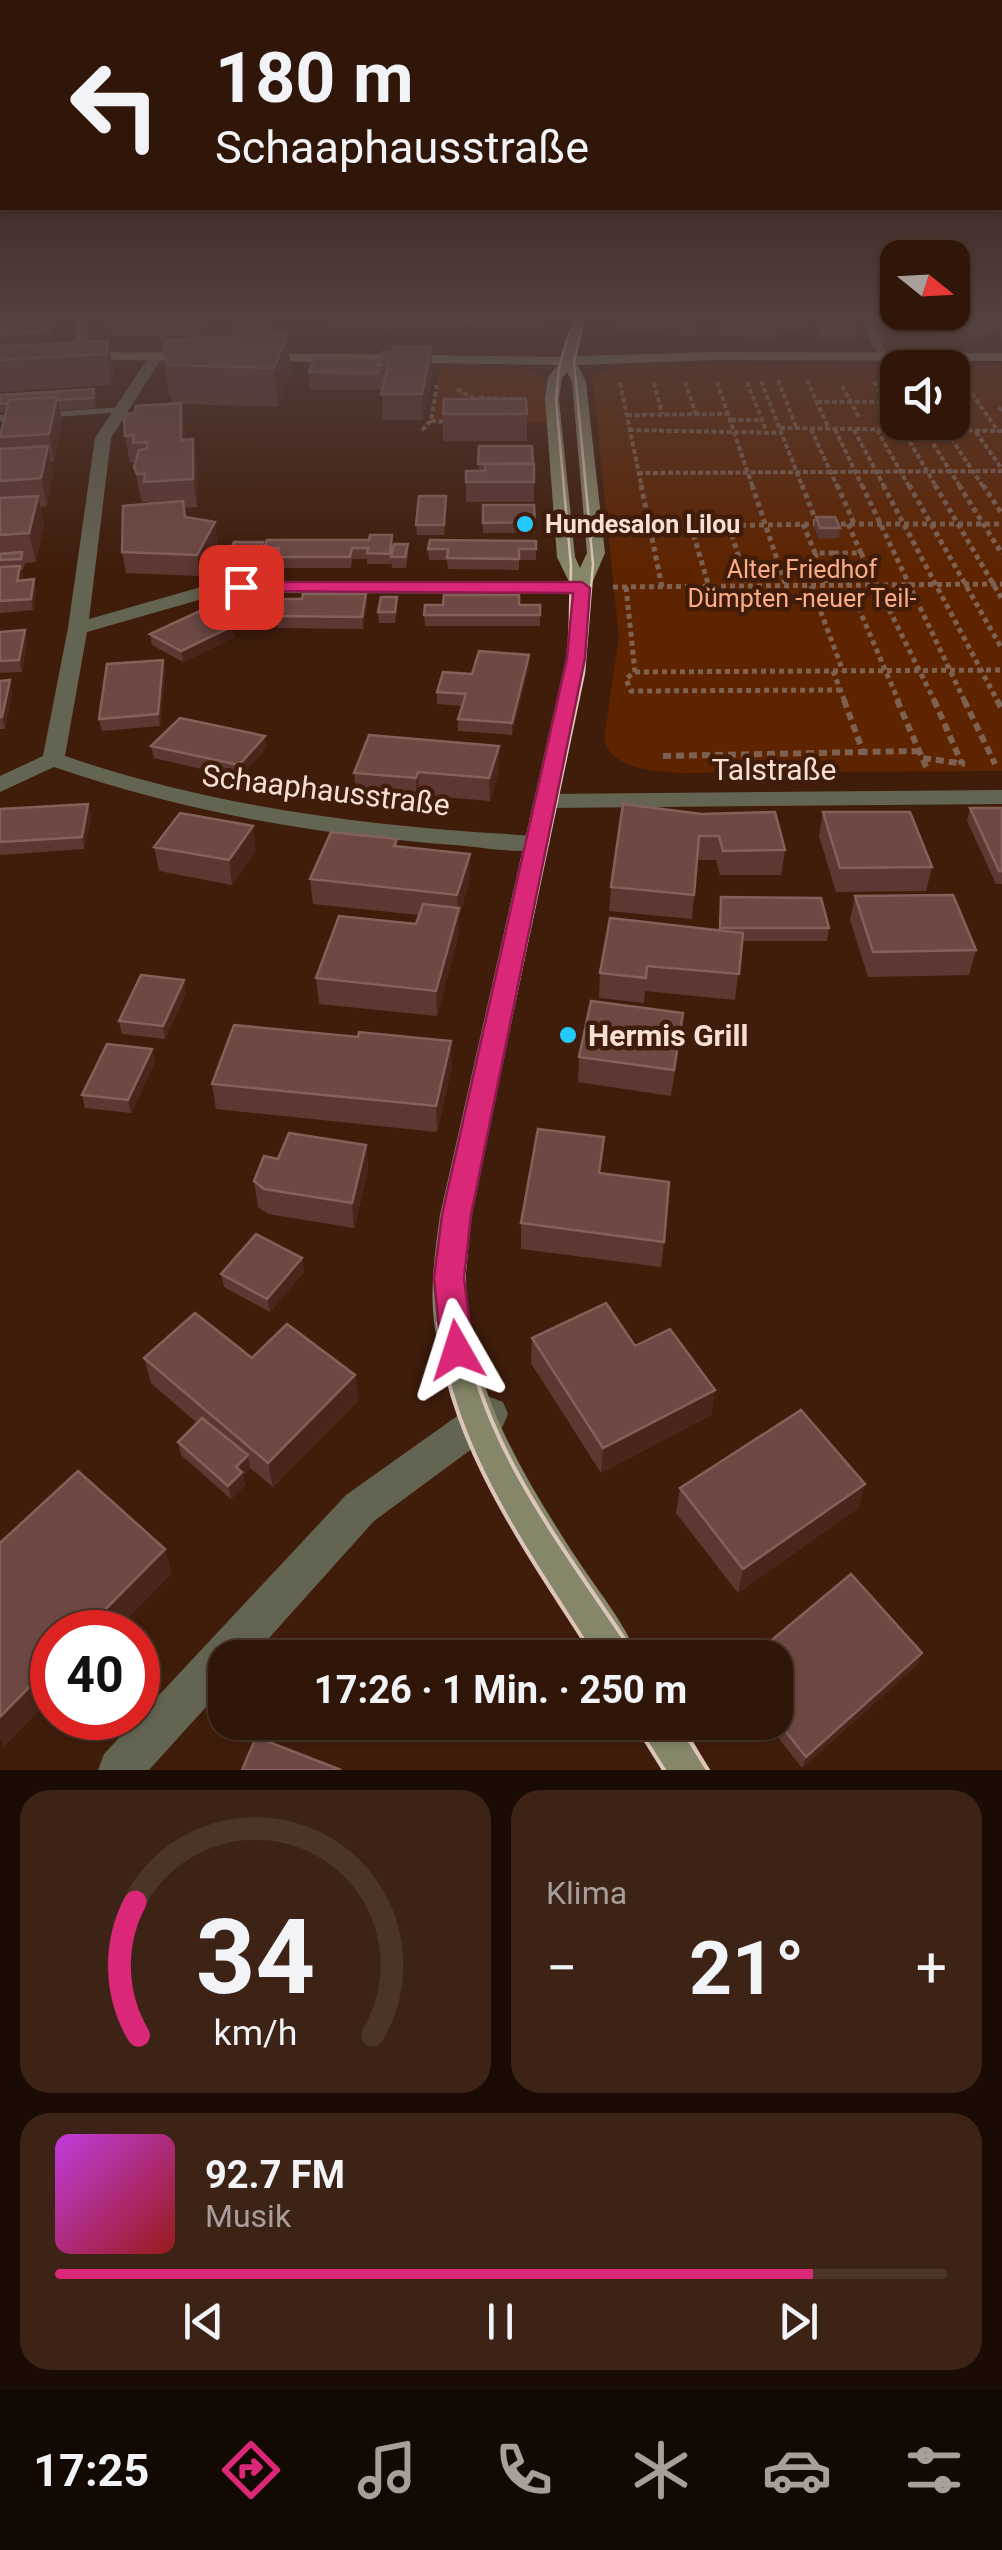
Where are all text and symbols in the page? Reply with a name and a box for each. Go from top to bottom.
text: 180 m [215,37,414,119]
icon: left [50,40,180,170]
text: Schaaphausstraße [215,121,589,174]
north arrow [880,240,970,330]
map controls [880,240,970,440]
button: sound [880,350,970,440]
place label: Hundesalon Lilou [545,510,740,539]
marker: Hundesalon Lilou [514,513,536,535]
pin [199,545,284,630]
park label: Alter Friedhof Dümpten -neuer Teil- [688,555,916,613]
icon: arrive [214,560,269,615]
street label: Talstraße [712,752,836,787]
street label: Schaaphausstraße [200,757,452,823]
place label: Hermis Grill [588,1018,748,1053]
marker: Hermis Grill [557,1024,579,1046]
position arrow [405,1298,509,1402]
speed limit sign: 40 [30,1610,160,1740]
text: 17:26 · 1 Min. · 250 m [314,1668,687,1712]
text: Klima [546,1874,627,1912]
text: 34 [196,1897,315,2018]
text: 21° [689,1924,804,2012]
text: − [546,1936,577,2000]
text: + [916,1936,947,2000]
text: km/h [214,2012,297,2054]
text: 92.7 FM [205,2153,345,2197]
text: Musik [205,2197,291,2235]
icon: previous [176,2294,231,2349]
icon: pause [473,2294,528,2349]
icon: next [771,2294,826,2349]
icon: directions [216,2435,286,2505]
icon: music [352,2435,422,2505]
icon: phone [489,2435,559,2505]
icon: climate [626,2435,696,2505]
icon: car [762,2435,832,2505]
icon: filters [899,2435,969,2505]
text: 17:25 [33,2444,149,2497]

